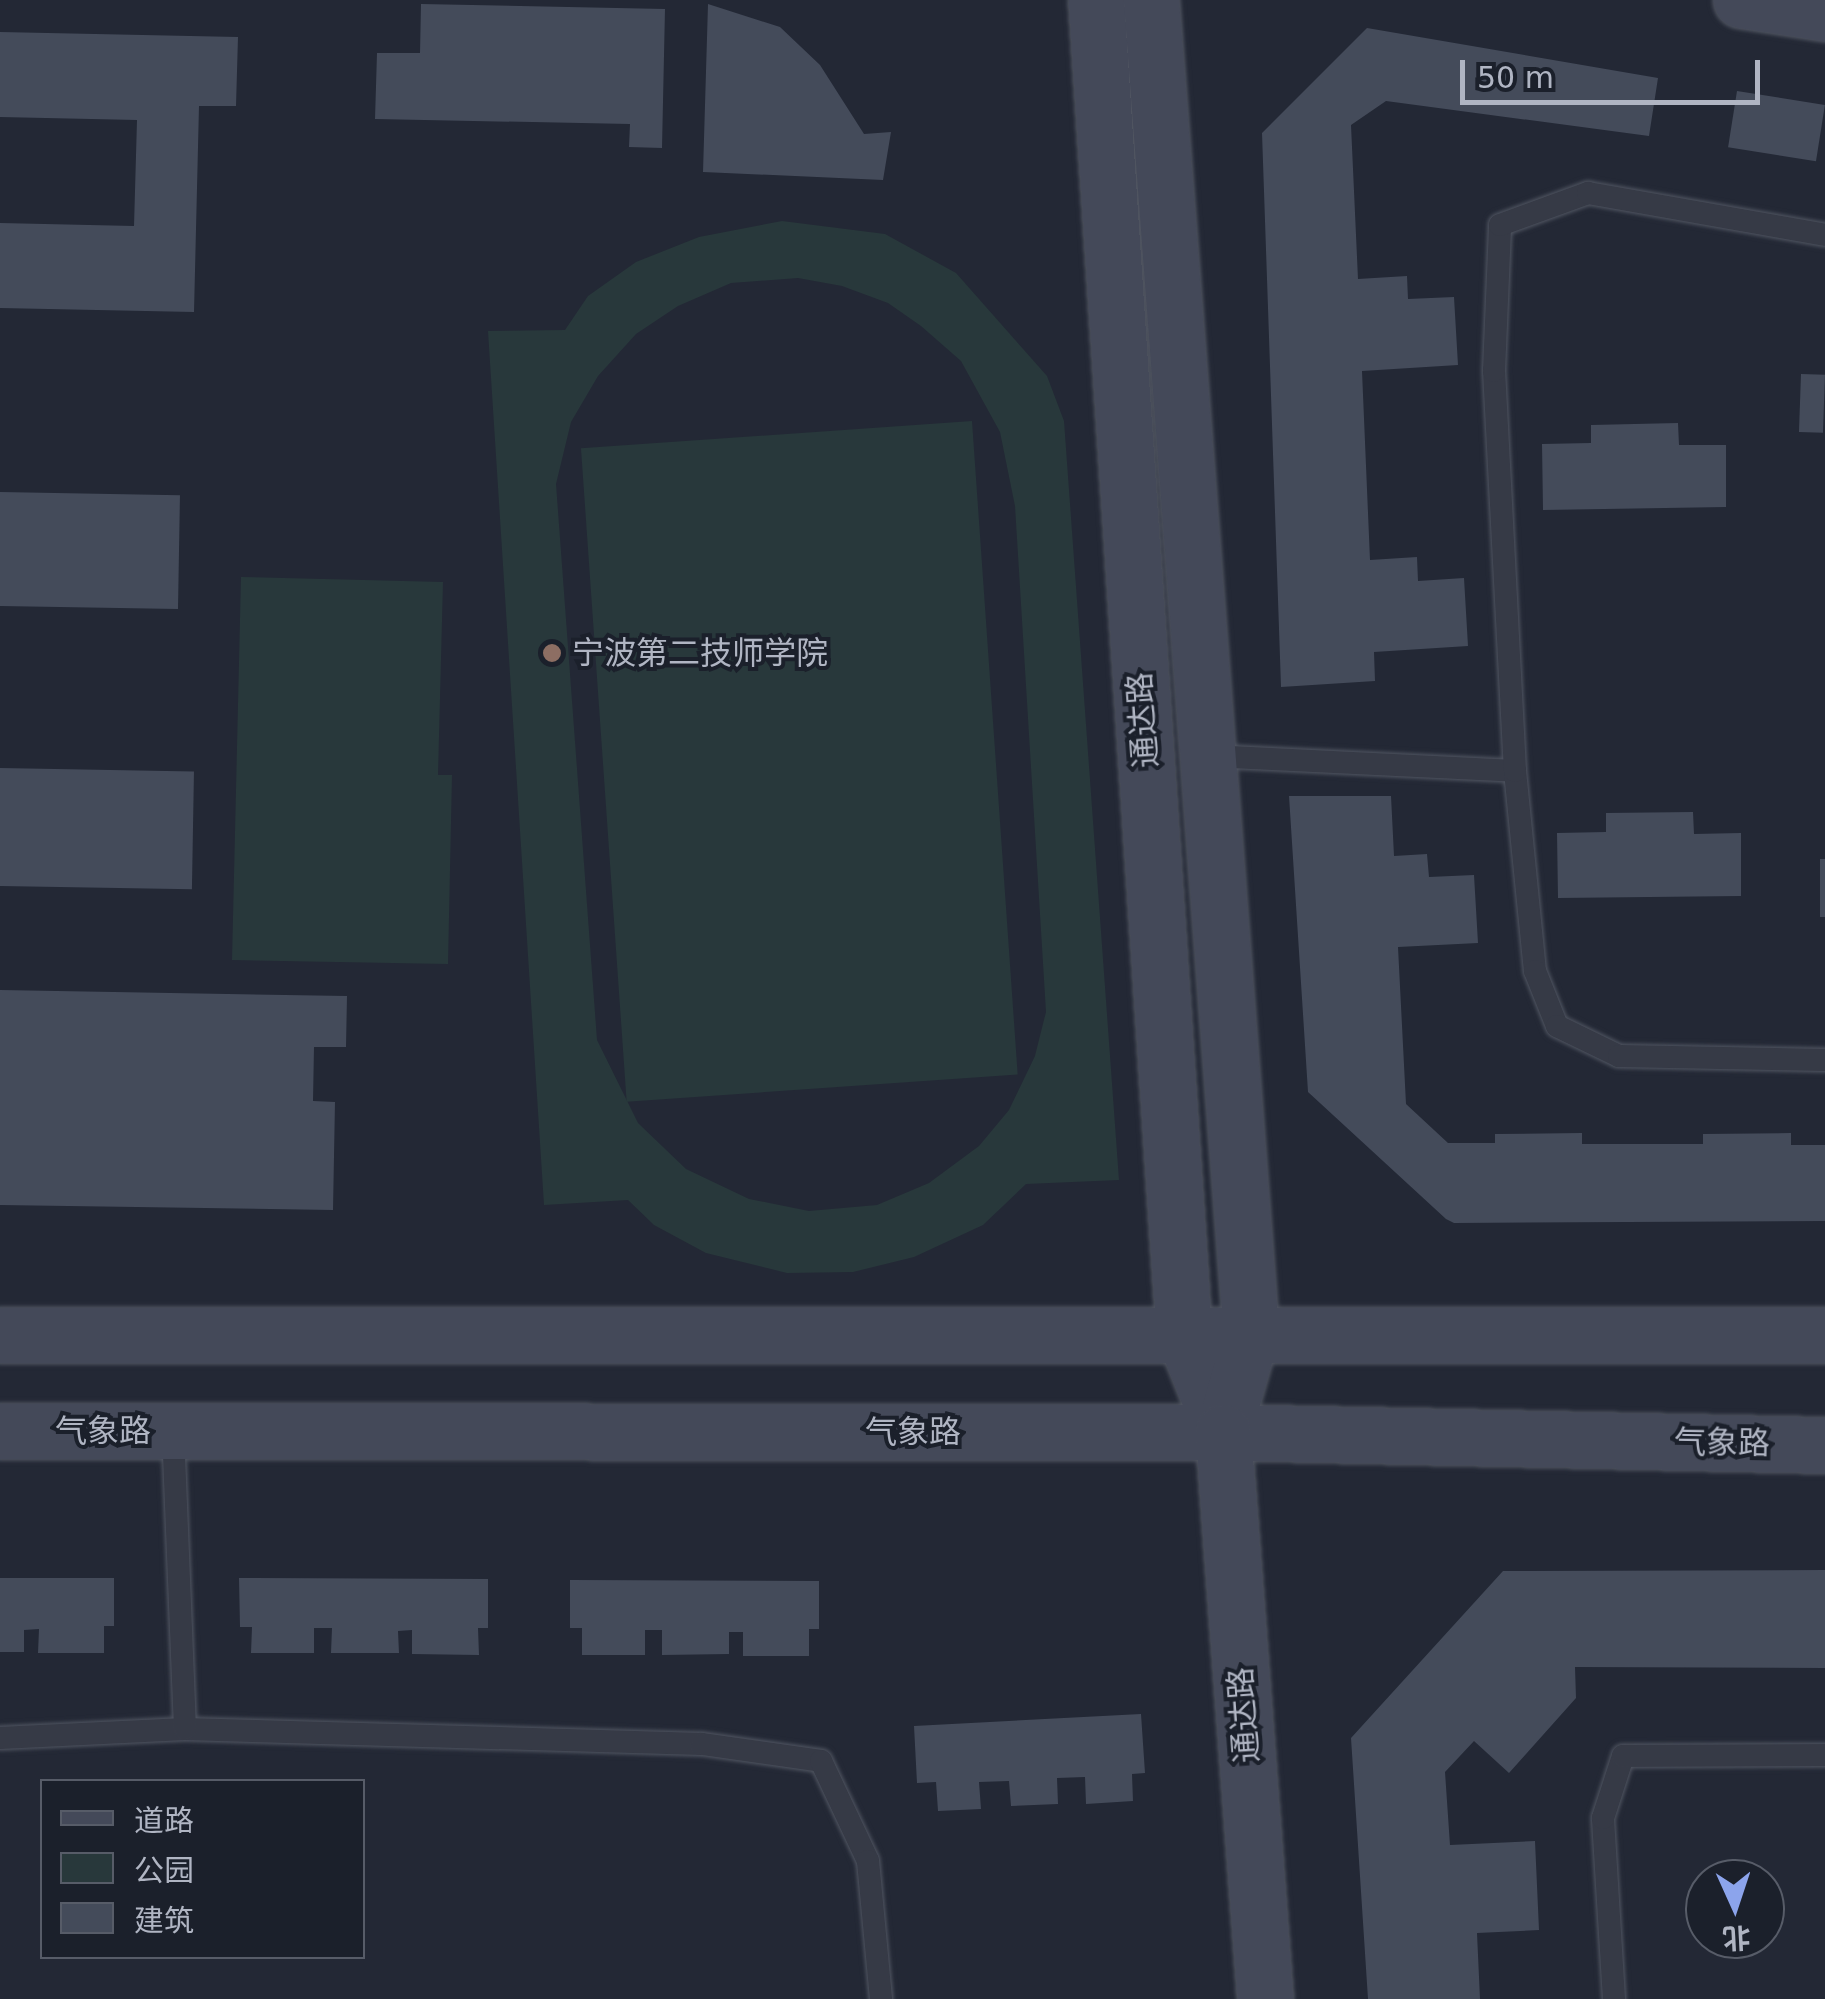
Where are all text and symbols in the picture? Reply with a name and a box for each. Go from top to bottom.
scale bar [1465,40,1765,102]
text: 50 m [1477,60,1554,95]
place label: 宁波第二技师学院 [572,634,828,672]
marker: 宁波第二技师学院 [541,642,563,664]
street label: 通达路 [1120,671,1166,769]
street label: 气象路 [55,1412,151,1450]
street label: 气象路 [865,1413,961,1451]
street label: 气象路 [1674,1423,1770,1463]
street label: 通达路 [1221,1666,1267,1764]
legend [40,1779,365,1959]
text: 道路 [134,1803,194,1838]
text: 公园 [134,1853,194,1888]
north arrow [1685,1859,1785,1959]
text: 建筑 [134,1903,194,1938]
text: 北 [1722,1920,1751,1955]

